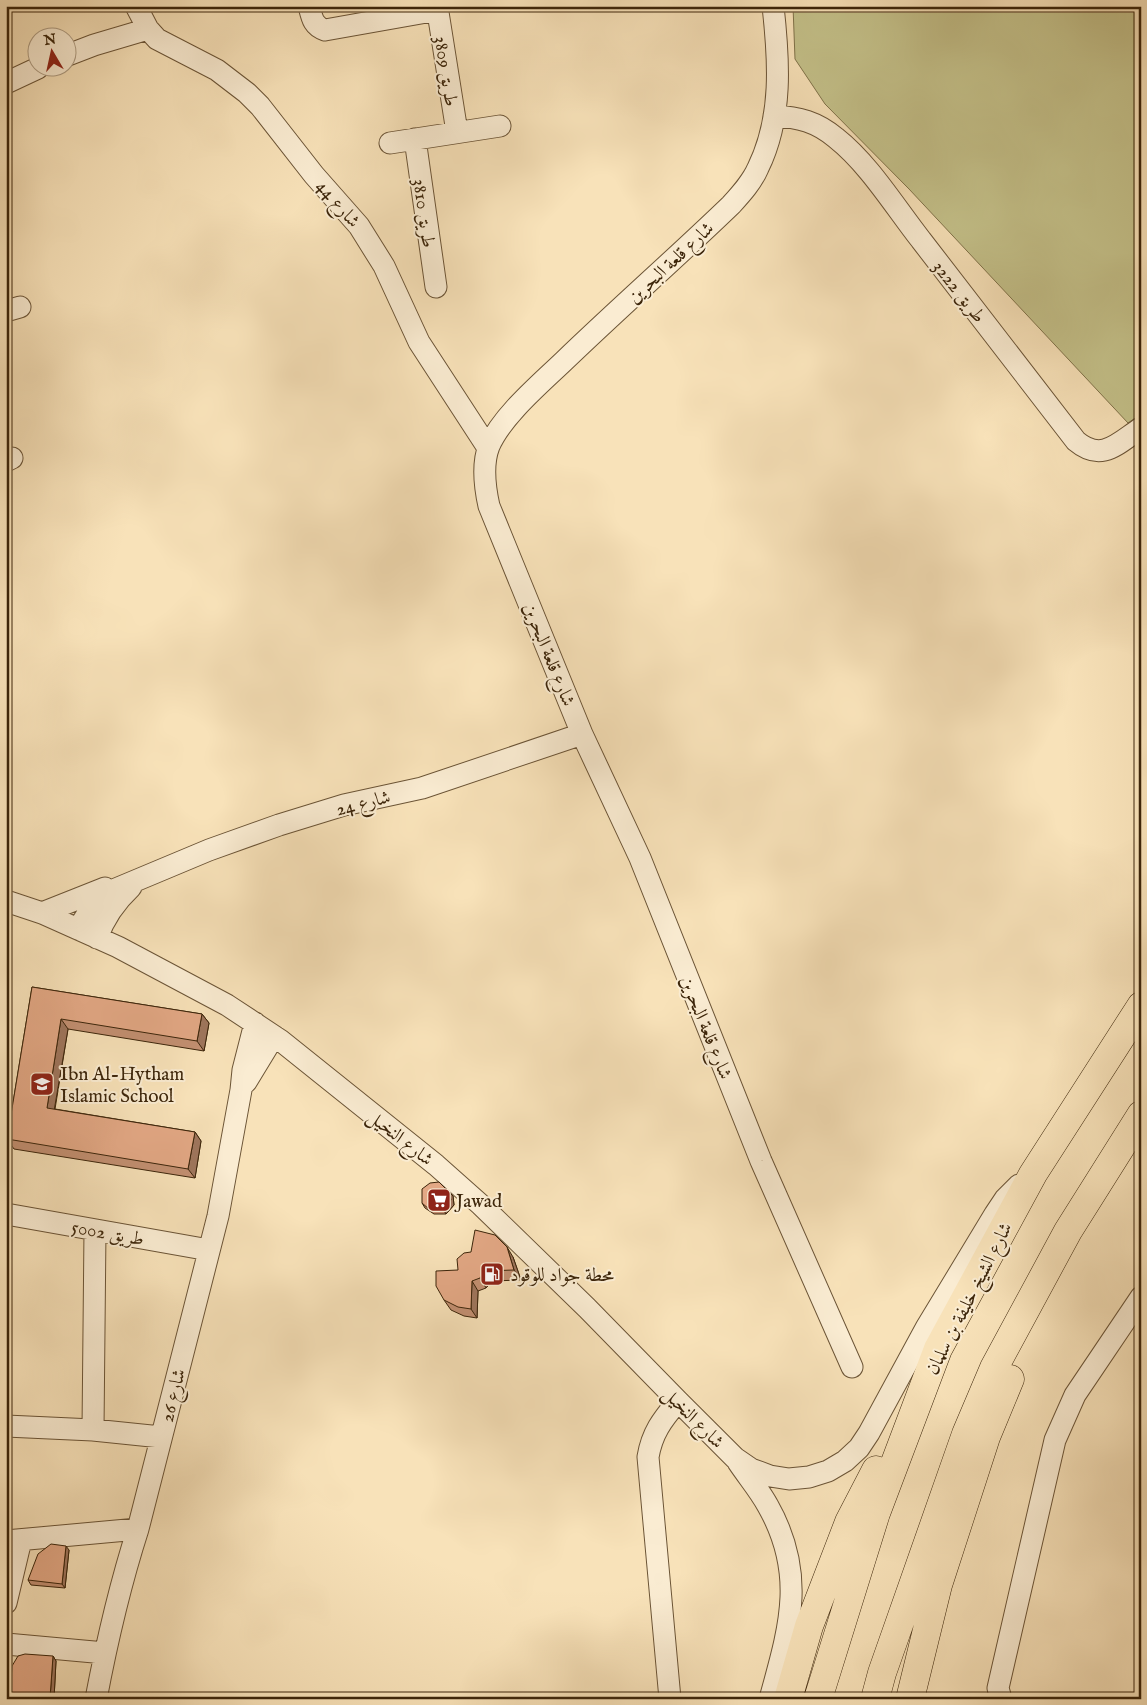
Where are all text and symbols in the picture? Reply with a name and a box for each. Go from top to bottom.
north arrow [28,28,78,78]
text: N [42,30,58,50]
street label: طريق 3809 [428,34,462,108]
street label: شارع 44 [309,175,365,235]
street label: طريق 3810 [406,177,440,249]
street label: شارع قلعة البحرين [623,217,721,311]
street label: طريق 3222 [927,256,990,328]
street label: شارع قلعة البحرين [515,599,580,711]
street label: شارع 24 [334,786,394,824]
street label: شارع قلعة البحرين [672,972,737,1084]
place label: Ibn Al-Hytham Islamic School [60,1063,185,1109]
school or university icon: Ibn Al-Hytham Islamic School [29,1071,55,1097]
street label: شارع النخيل [361,1105,438,1174]
supermarket icon: Jawad [426,1187,452,1213]
place label: Jawad [454,1190,503,1214]
street label: طريق 5002 [69,1216,146,1252]
street label: شارع الشيخ خليفة بن سلمان [921,1219,1022,1381]
fuel station icon: محطة جواد للوقود [479,1261,505,1287]
place label: محطة جواد للوقود [510,1264,615,1288]
street label: شارع 26 [156,1366,194,1425]
street label: شارع النخيل [655,1382,729,1456]

